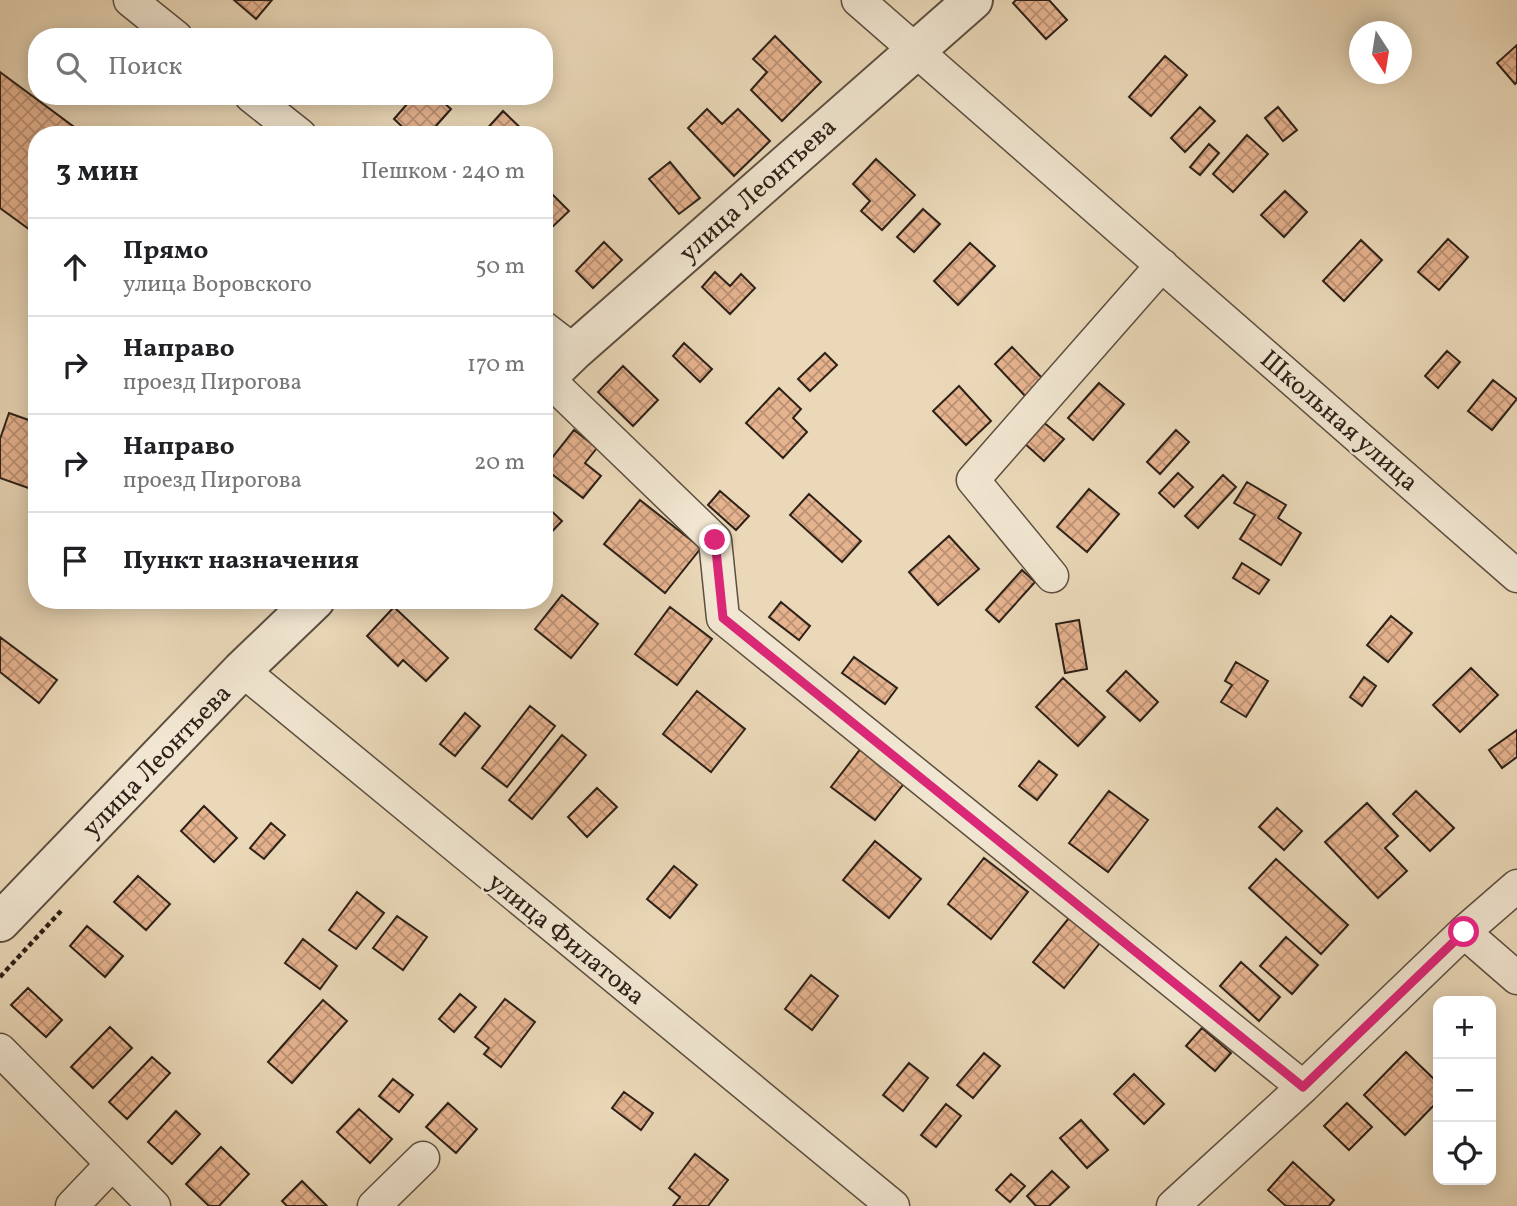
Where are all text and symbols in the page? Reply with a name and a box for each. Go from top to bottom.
north arrow [1349,21,1412,84]
search box [28,28,553,105]
icon: search [52,48,90,86]
text: Поиск [108,49,182,85]
street label: улица Леонтьева [672,110,845,271]
text: 3 мин [56,151,139,193]
text: Пешком · 240 m [361,156,525,188]
text: Прямо [123,233,208,269]
icon: ahead [56,248,94,286]
text: 50 m [476,251,525,283]
text: улица Воровского [123,269,312,301]
text: Направо [123,331,235,367]
street label: Школьная улица [1252,342,1426,501]
icon: right [56,346,94,384]
text: 170 m [467,349,525,381]
text: проезд Пирогова [123,367,302,399]
text: Направо [123,429,235,465]
icon: right [56,444,94,482]
text: 20 m [474,447,525,479]
text: проезд Пирогова [123,465,302,497]
route end [699,524,730,555]
icon: arrive [56,542,94,580]
text: Пункт назначения [123,543,359,579]
street label: улица Леонтьева [75,677,240,846]
street label: улица Филатова [479,865,652,1014]
route start [1448,916,1479,947]
map controls [1433,996,1496,1185]
button: + [1433,996,1496,1059]
button: − [1433,1059,1496,1122]
button: locate [1433,1122,1496,1185]

